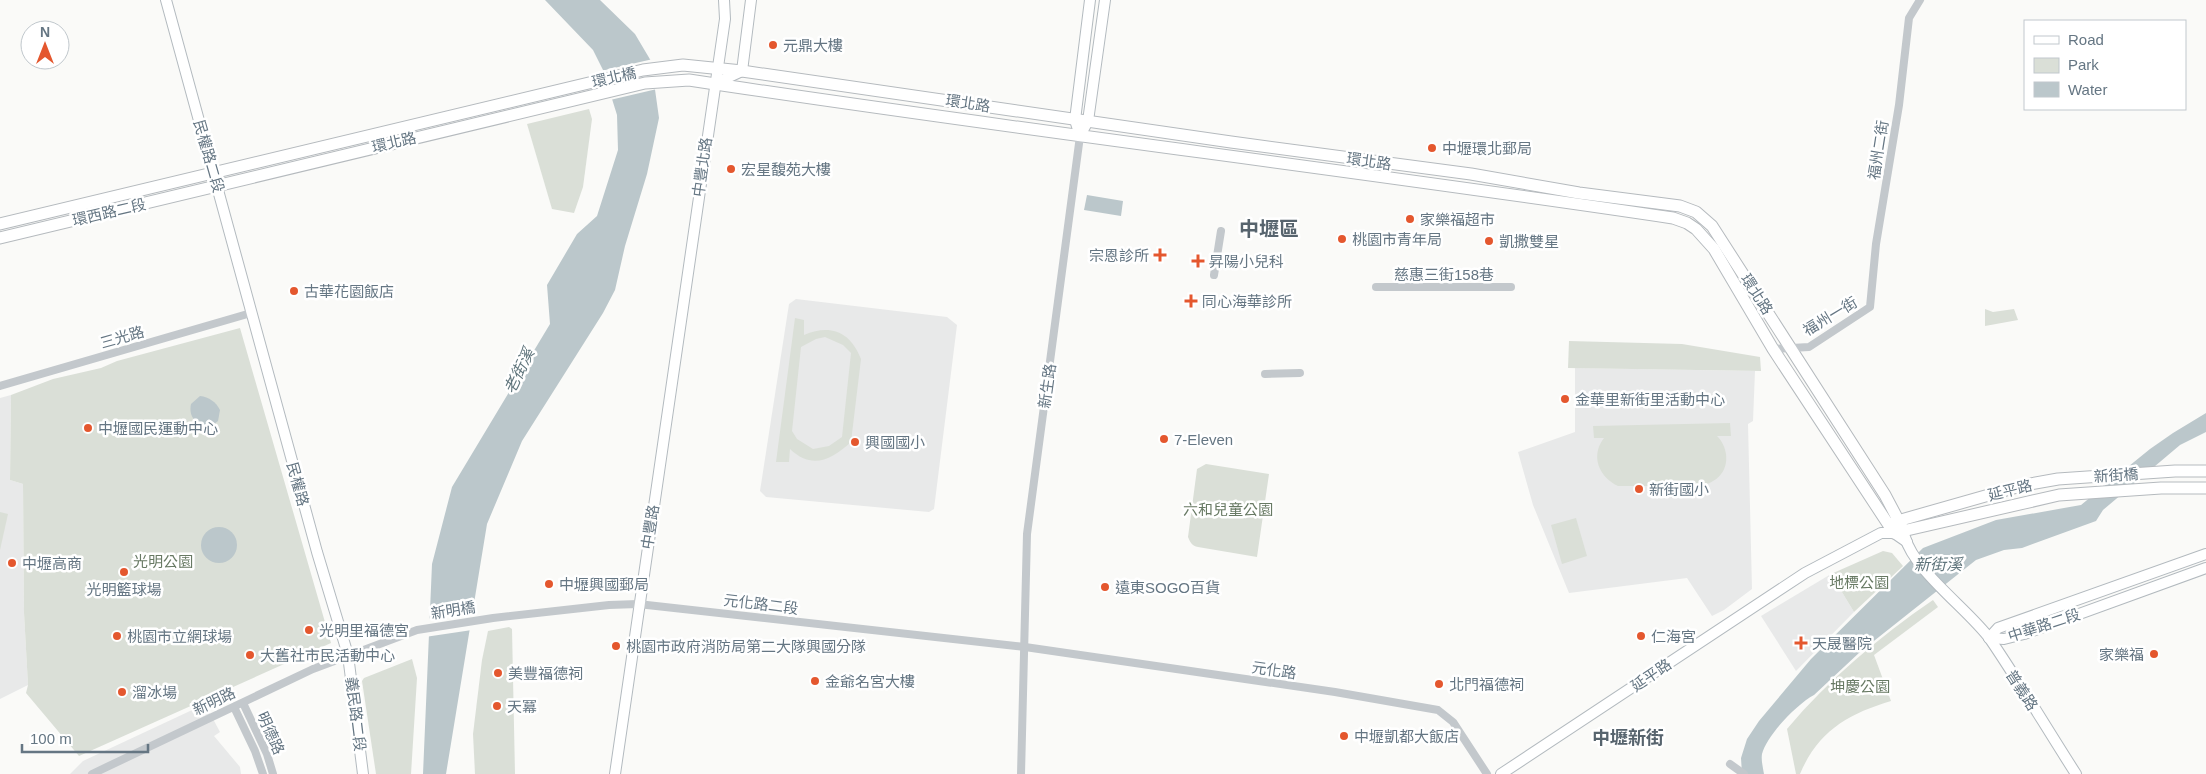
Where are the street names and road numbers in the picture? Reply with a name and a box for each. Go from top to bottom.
street label: 環北橋 [590,64,638,90]
street label: 環北路 [944,91,992,115]
street label: 民權路二段 [190,118,228,194]
street label: 福州二街 [1865,119,1891,181]
street label: 環北路 [370,129,418,155]
street label: 中豐北路 [689,136,715,198]
street label: 環北路 [1346,149,1392,173]
street label: 環西路二段 [71,195,147,229]
street label: 慈惠三街158巷 [1394,266,1494,283]
street label: 環北路 [1738,270,1776,318]
street label: 福州一街 [1800,293,1860,339]
street label: 三光路 [98,323,146,351]
street label: 新生路 [1035,363,1059,409]
street label: 民權路 [284,460,312,508]
street label: 新街橋 [2093,465,2139,485]
street label: 延平路 [1986,476,2034,504]
street label: 中豐路 [638,503,662,551]
street label: 元化路二段 [723,591,799,617]
street label: 新明橋 [429,598,477,622]
street label: 中華路二段 [2006,605,2082,645]
street label: 延平路 [1628,655,1674,695]
street label: 元化路 [1251,658,1297,682]
street label: 普義路 [2003,666,2041,714]
street label: 義民路二段 [343,676,369,752]
street label: 新明路 [190,684,238,718]
street label: 明德路 [254,709,288,757]

